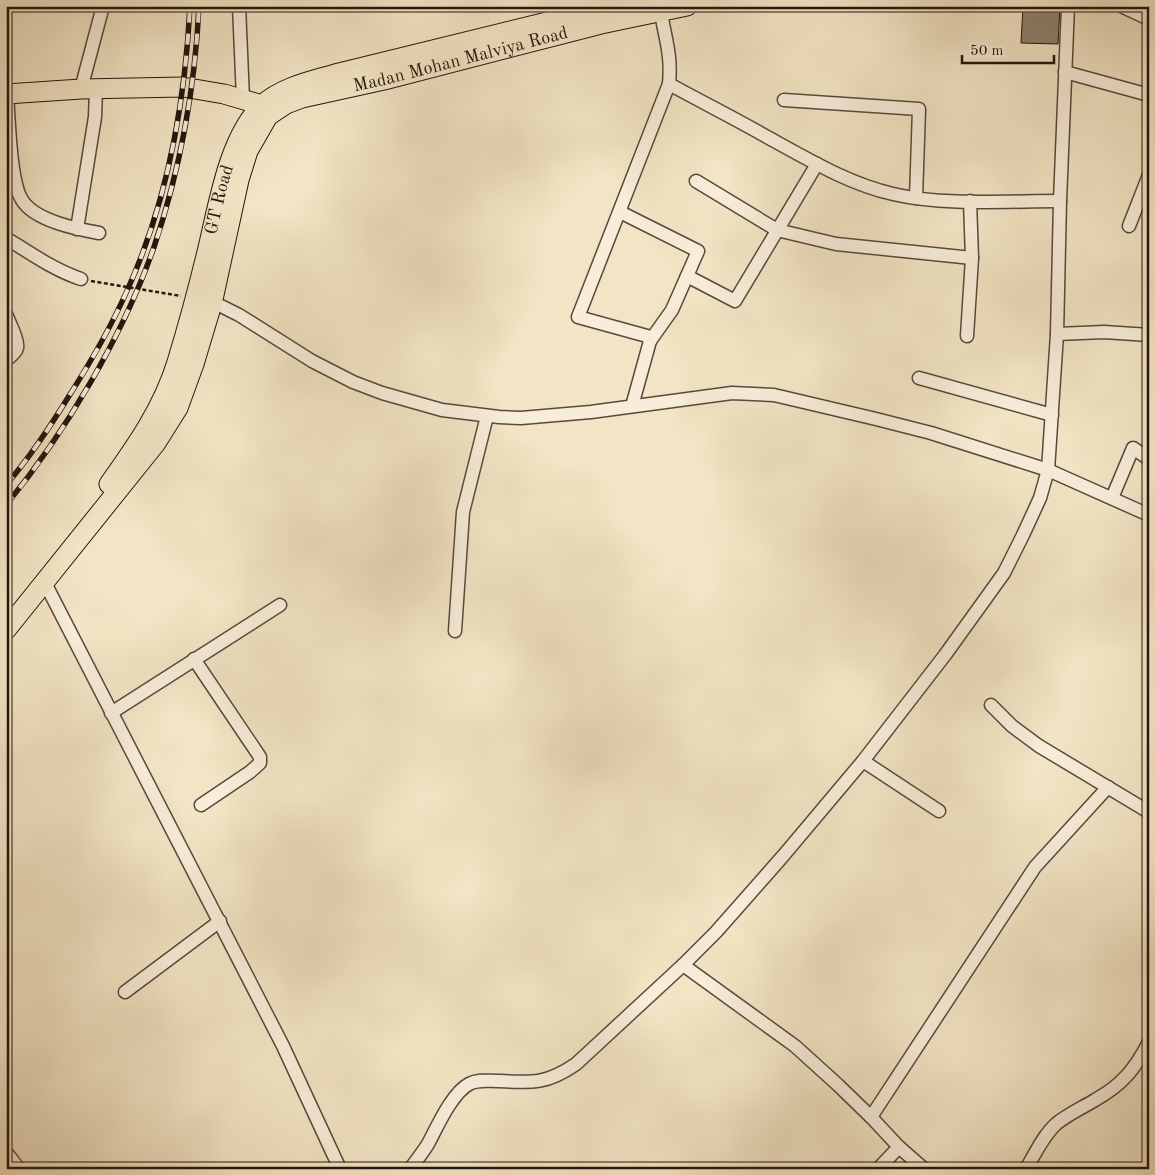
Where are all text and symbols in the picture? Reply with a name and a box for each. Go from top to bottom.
street label: Madan Mohan Malviya Road [352,24,570,95]
scale bar [962,32,1055,64]
text: 50 m [970,44,1004,59]
street label: GT Road [202,163,237,236]

